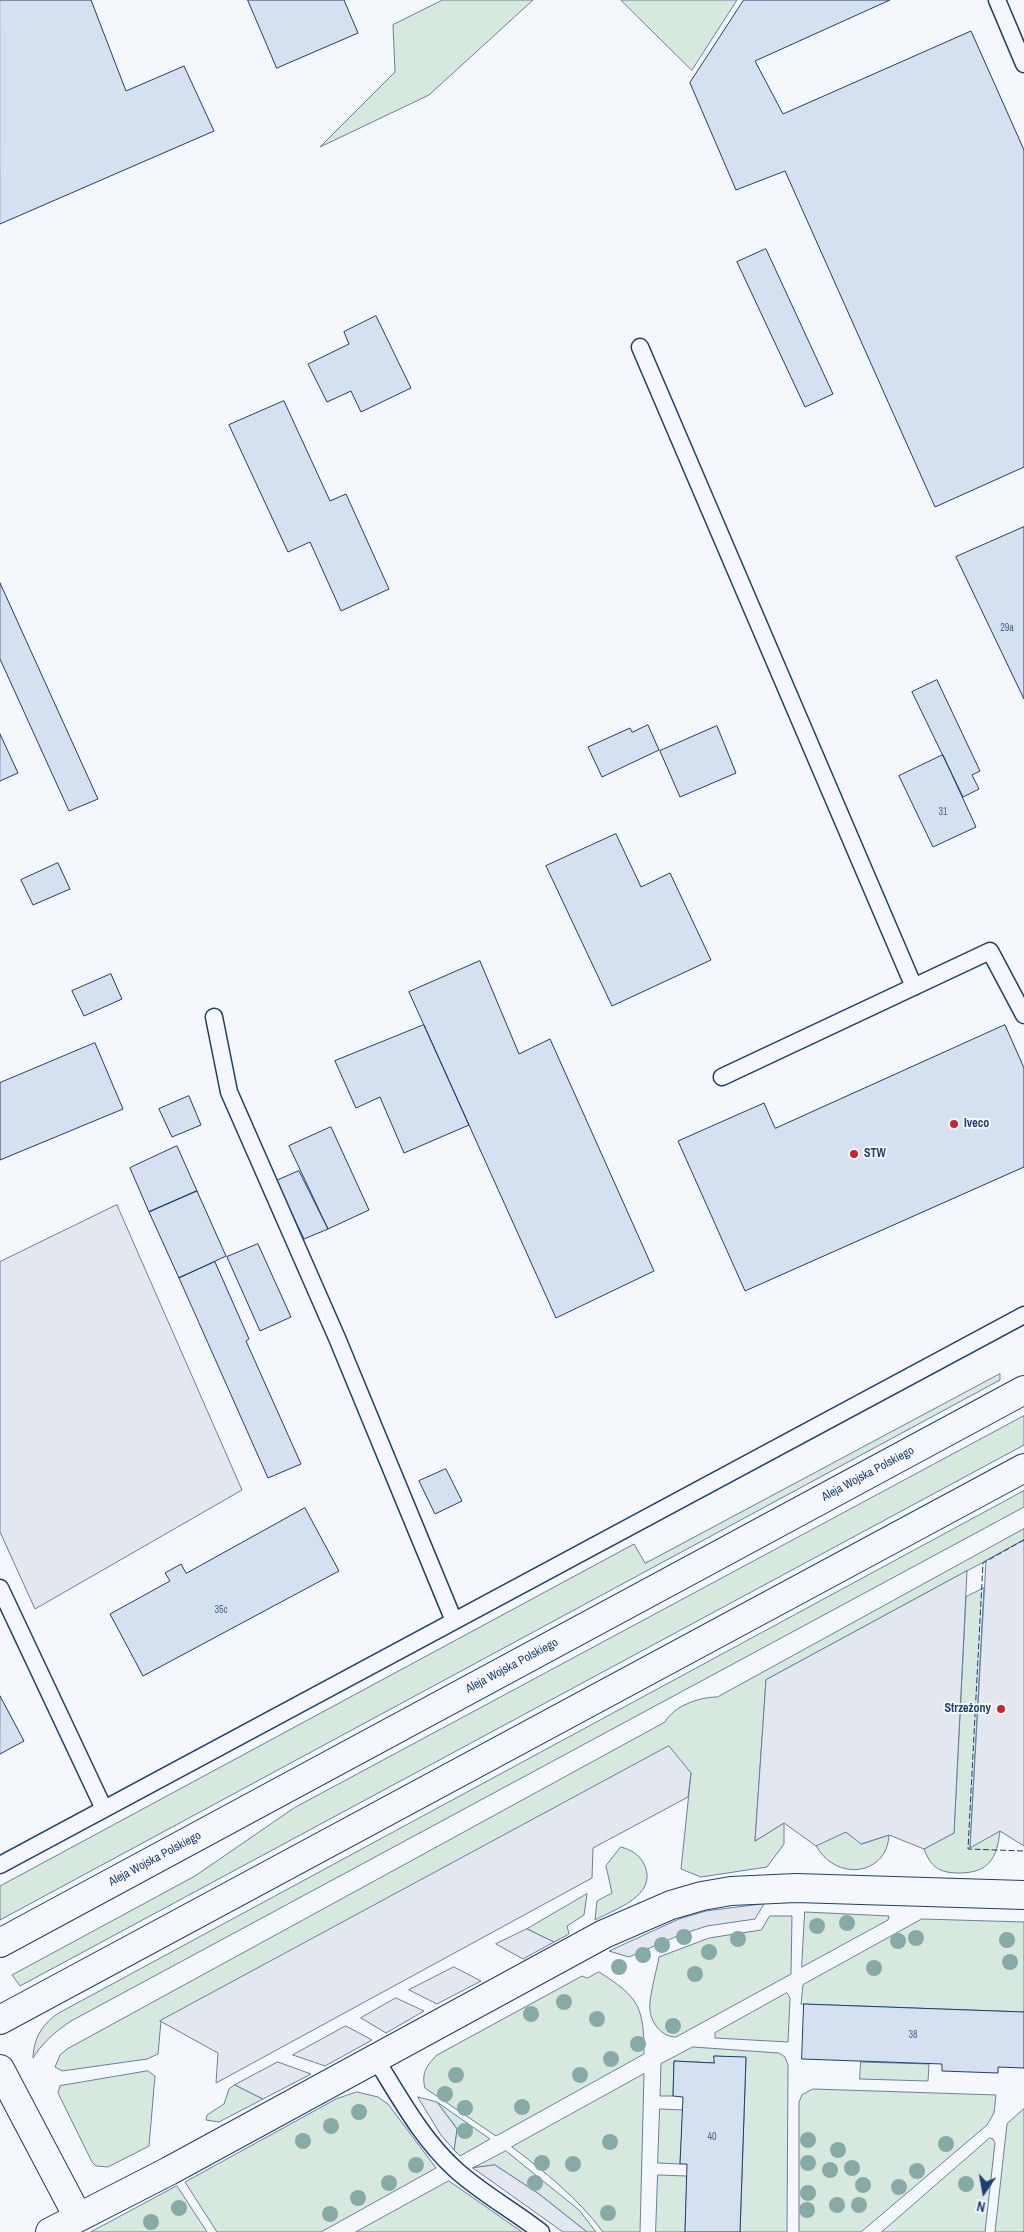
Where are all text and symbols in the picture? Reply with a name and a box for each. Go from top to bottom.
house number: 29a [1000,622,1014,634]
house number: 31 [938,806,948,818]
place label: Iveco [964,1117,989,1131]
marker: Iveco [948,1118,960,1130]
place label: STW [864,1147,886,1161]
marker: STW [848,1148,860,1160]
street label: Aleja Wojska Polskiego [819,1444,917,1504]
house number: 35c [214,1604,228,1616]
street label: Aleja Wojska Polskiego [463,1636,561,1696]
place label: Strzeżony [945,1702,991,1716]
marker: Strzeżony [995,1703,1007,1715]
street label: Aleja Wojska Polskiego [106,1829,204,1889]
house number: 38 [908,2029,918,2041]
house number: 40 [707,2131,717,2143]
north arrow [959,2167,1009,2217]
text: N [975,2197,987,2216]

